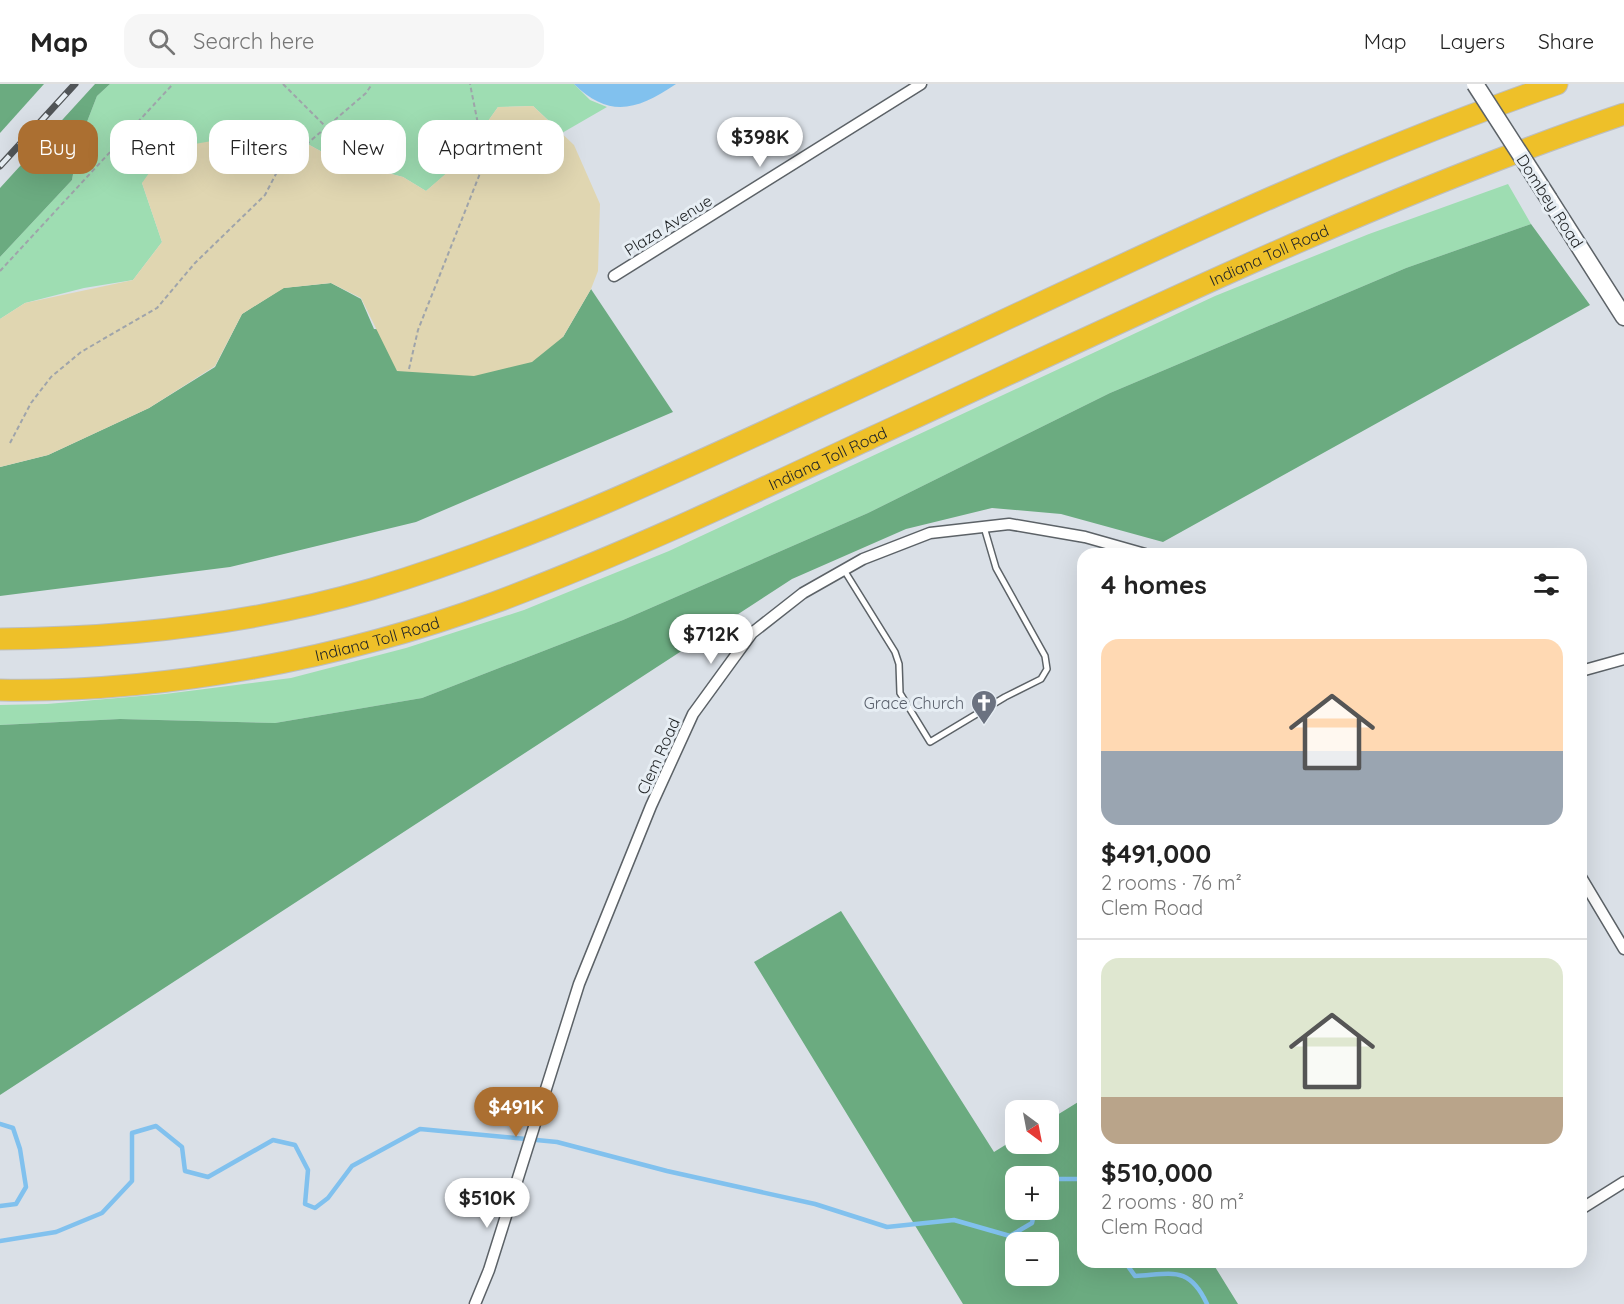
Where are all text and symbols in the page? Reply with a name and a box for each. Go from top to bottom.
search box [124,14,544,68]
text: Map [30,24,88,59]
icon: search [145,25,178,58]
text: Search here [193,27,315,55]
text: Map [1364,28,1407,54]
text: Layers [1440,28,1505,54]
text: Share [1538,28,1594,54]
pin: $398K [718,117,802,168]
chip: Buy [18,120,98,174]
chip: Rent [110,120,197,174]
chip: Filters [209,120,309,174]
chip: New [321,120,406,174]
chip: Apartment [418,120,564,174]
text: $398K [731,124,789,149]
street label: Dombey Road [1512,150,1588,252]
street label: Plaza Avenue [621,190,715,260]
street label: Indiana Toll Road [1206,220,1332,290]
street label: Indiana Toll Road [765,422,890,494]
text: 4 homes [1101,568,1207,601]
icon: filters [1530,568,1563,601]
street label: Indiana Toll Road [313,612,442,665]
pin: $712K [669,614,753,665]
text: $712K [683,621,739,646]
icon: home [1278,678,1386,786]
church icon: Grace Church [969,688,999,726]
place label: Grace Church [864,693,964,713]
street label: Clem Road [632,715,684,797]
text: $491,000 [1101,837,1211,870]
text: 2 rooms · 76 m² [1101,870,1242,895]
text: Clem Road [1101,895,1203,920]
icon: home [1278,997,1386,1105]
pin: $491K [474,1087,558,1138]
text: $491K [488,1094,544,1119]
north arrow [1005,1100,1059,1154]
map controls [1005,1100,1059,1286]
text: $510,000 [1101,1156,1213,1189]
button: + [1005,1166,1059,1220]
pin: $510K [445,1178,529,1229]
text: $510K [459,1185,515,1210]
text: 2 rooms · 80 m² [1101,1189,1244,1214]
text: Clem Road [1101,1214,1203,1239]
button: − [1005,1232,1059,1286]

